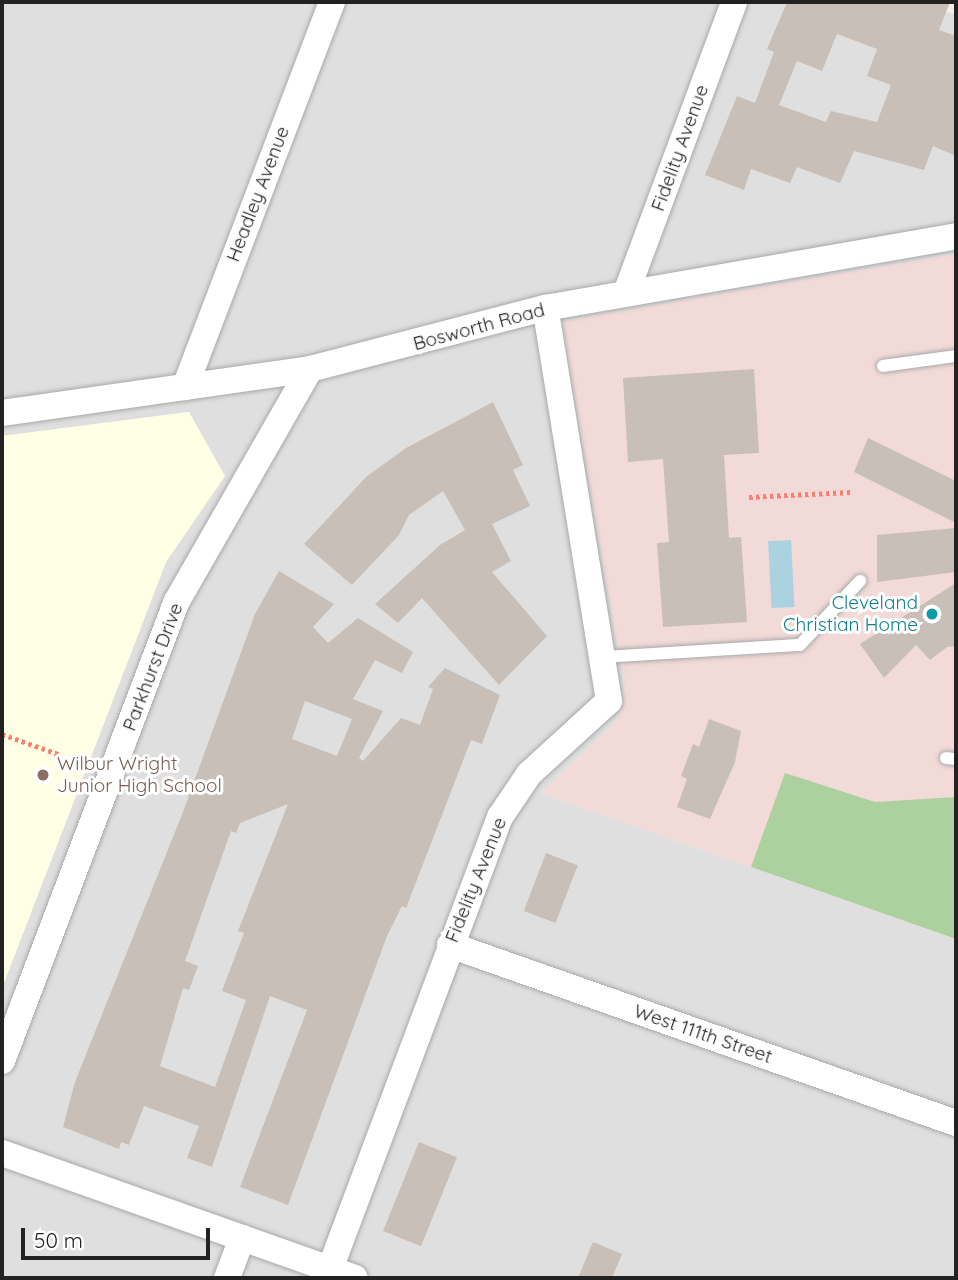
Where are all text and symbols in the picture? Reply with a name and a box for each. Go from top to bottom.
street label: Fidelity Avenue [647,82,713,214]
street label: Headley Avenue [222,123,294,265]
street label: Bosworth Road [411,298,547,356]
place label: Cleveland Christian Home [783,592,918,636]
street label: Parkhurst Drive [118,600,188,734]
marker: Cleveland Christian Home [924,606,940,622]
place label: Wilbur Wright Junior High School [57,753,222,797]
marker: Wilbur Wright Junior High School [35,767,51,783]
street label: Fidelity Avenue [441,814,511,946]
street label: West 111th Street [631,1000,775,1068]
scale bar [24,1214,214,1258]
text: 50 m [34,1227,83,1253]

